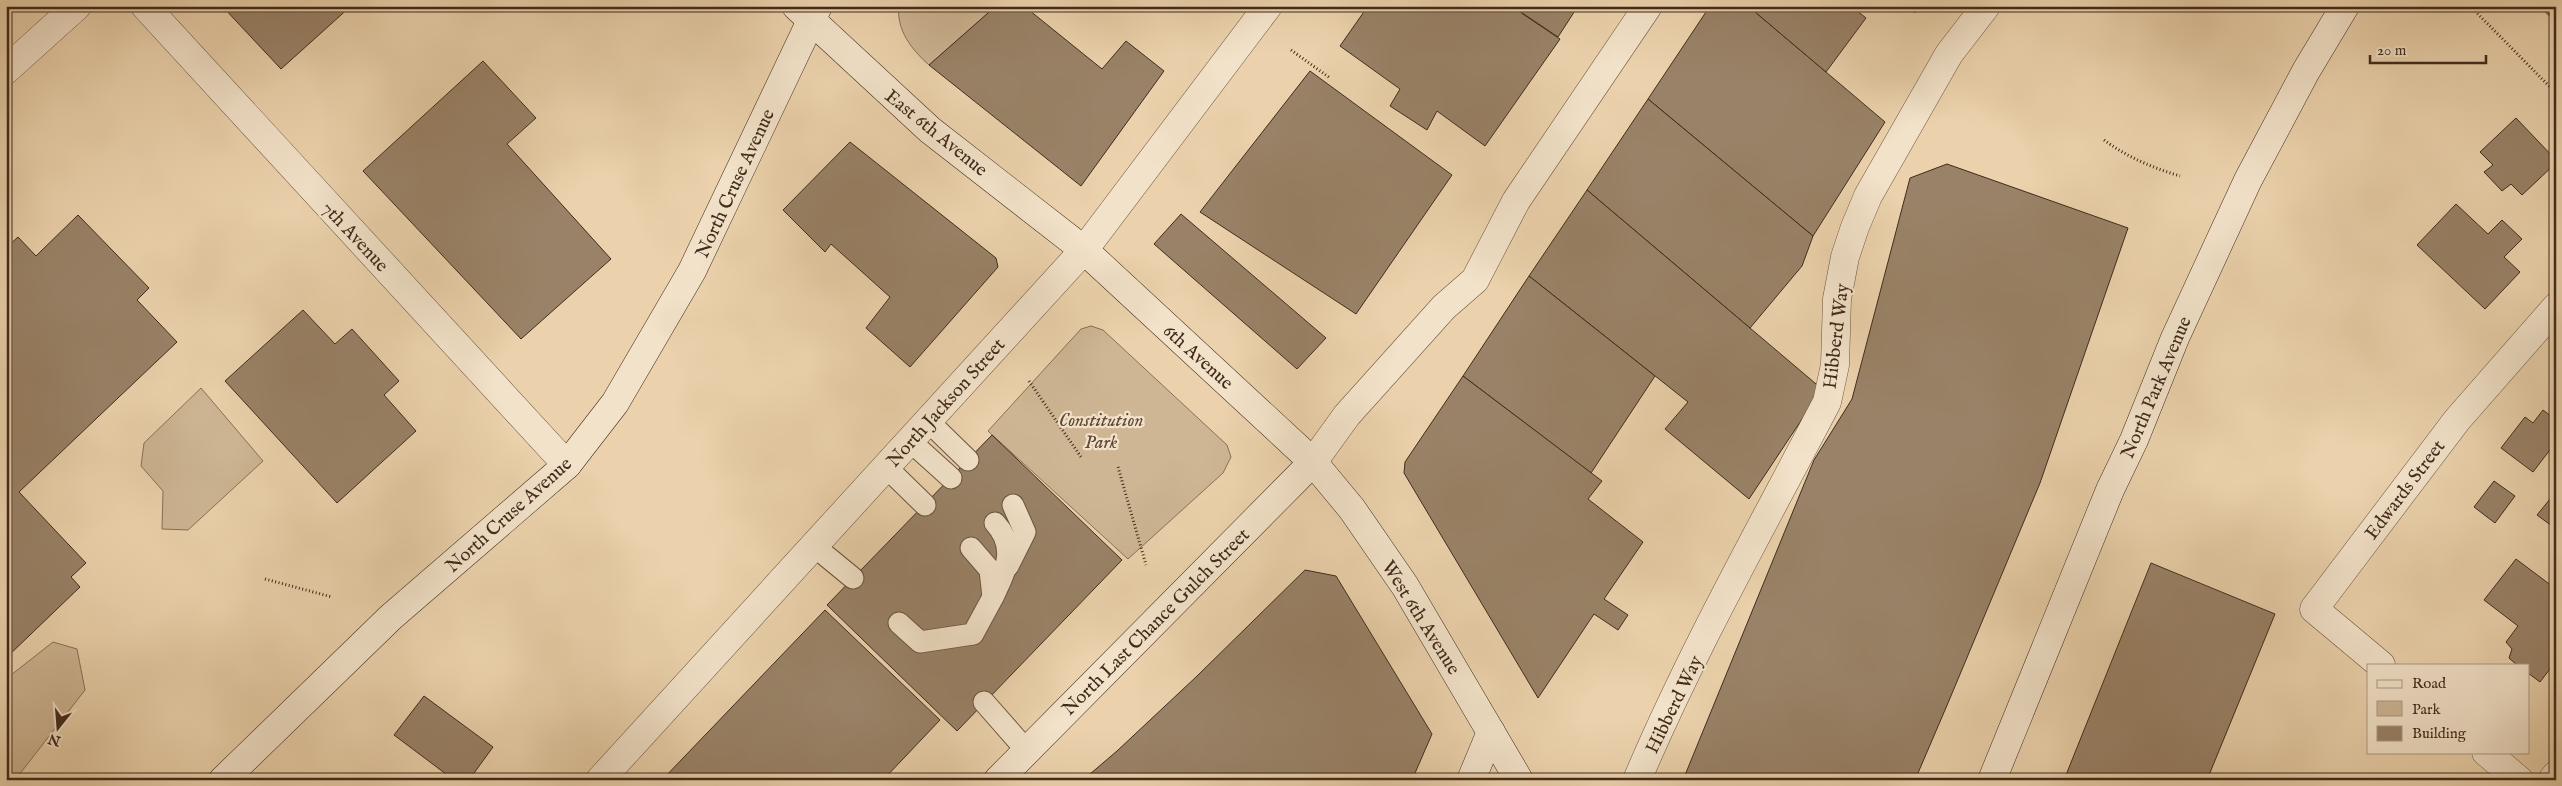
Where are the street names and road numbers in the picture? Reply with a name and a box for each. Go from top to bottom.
street label: East 6th Avenue [879,85,992,183]
street label: North Cruse Avenue [691,105,781,262]
street label: 7th Avenue [316,197,393,278]
street label: Hibberd Way [1819,282,1855,390]
street label: North Park Avenue [2116,313,2198,463]
street label: 6th Avenue [1157,320,1238,396]
street label: North Jackson Street [882,333,1011,473]
street label: Edwards Street [2360,435,2451,545]
street label: North Cruse Avenue [441,452,578,579]
street label: North Last Chance Gulch Street [1058,523,1256,721]
street label: West 6th Avenue [1376,557,1465,680]
street label: Hibberd Way [1641,651,1709,758]

